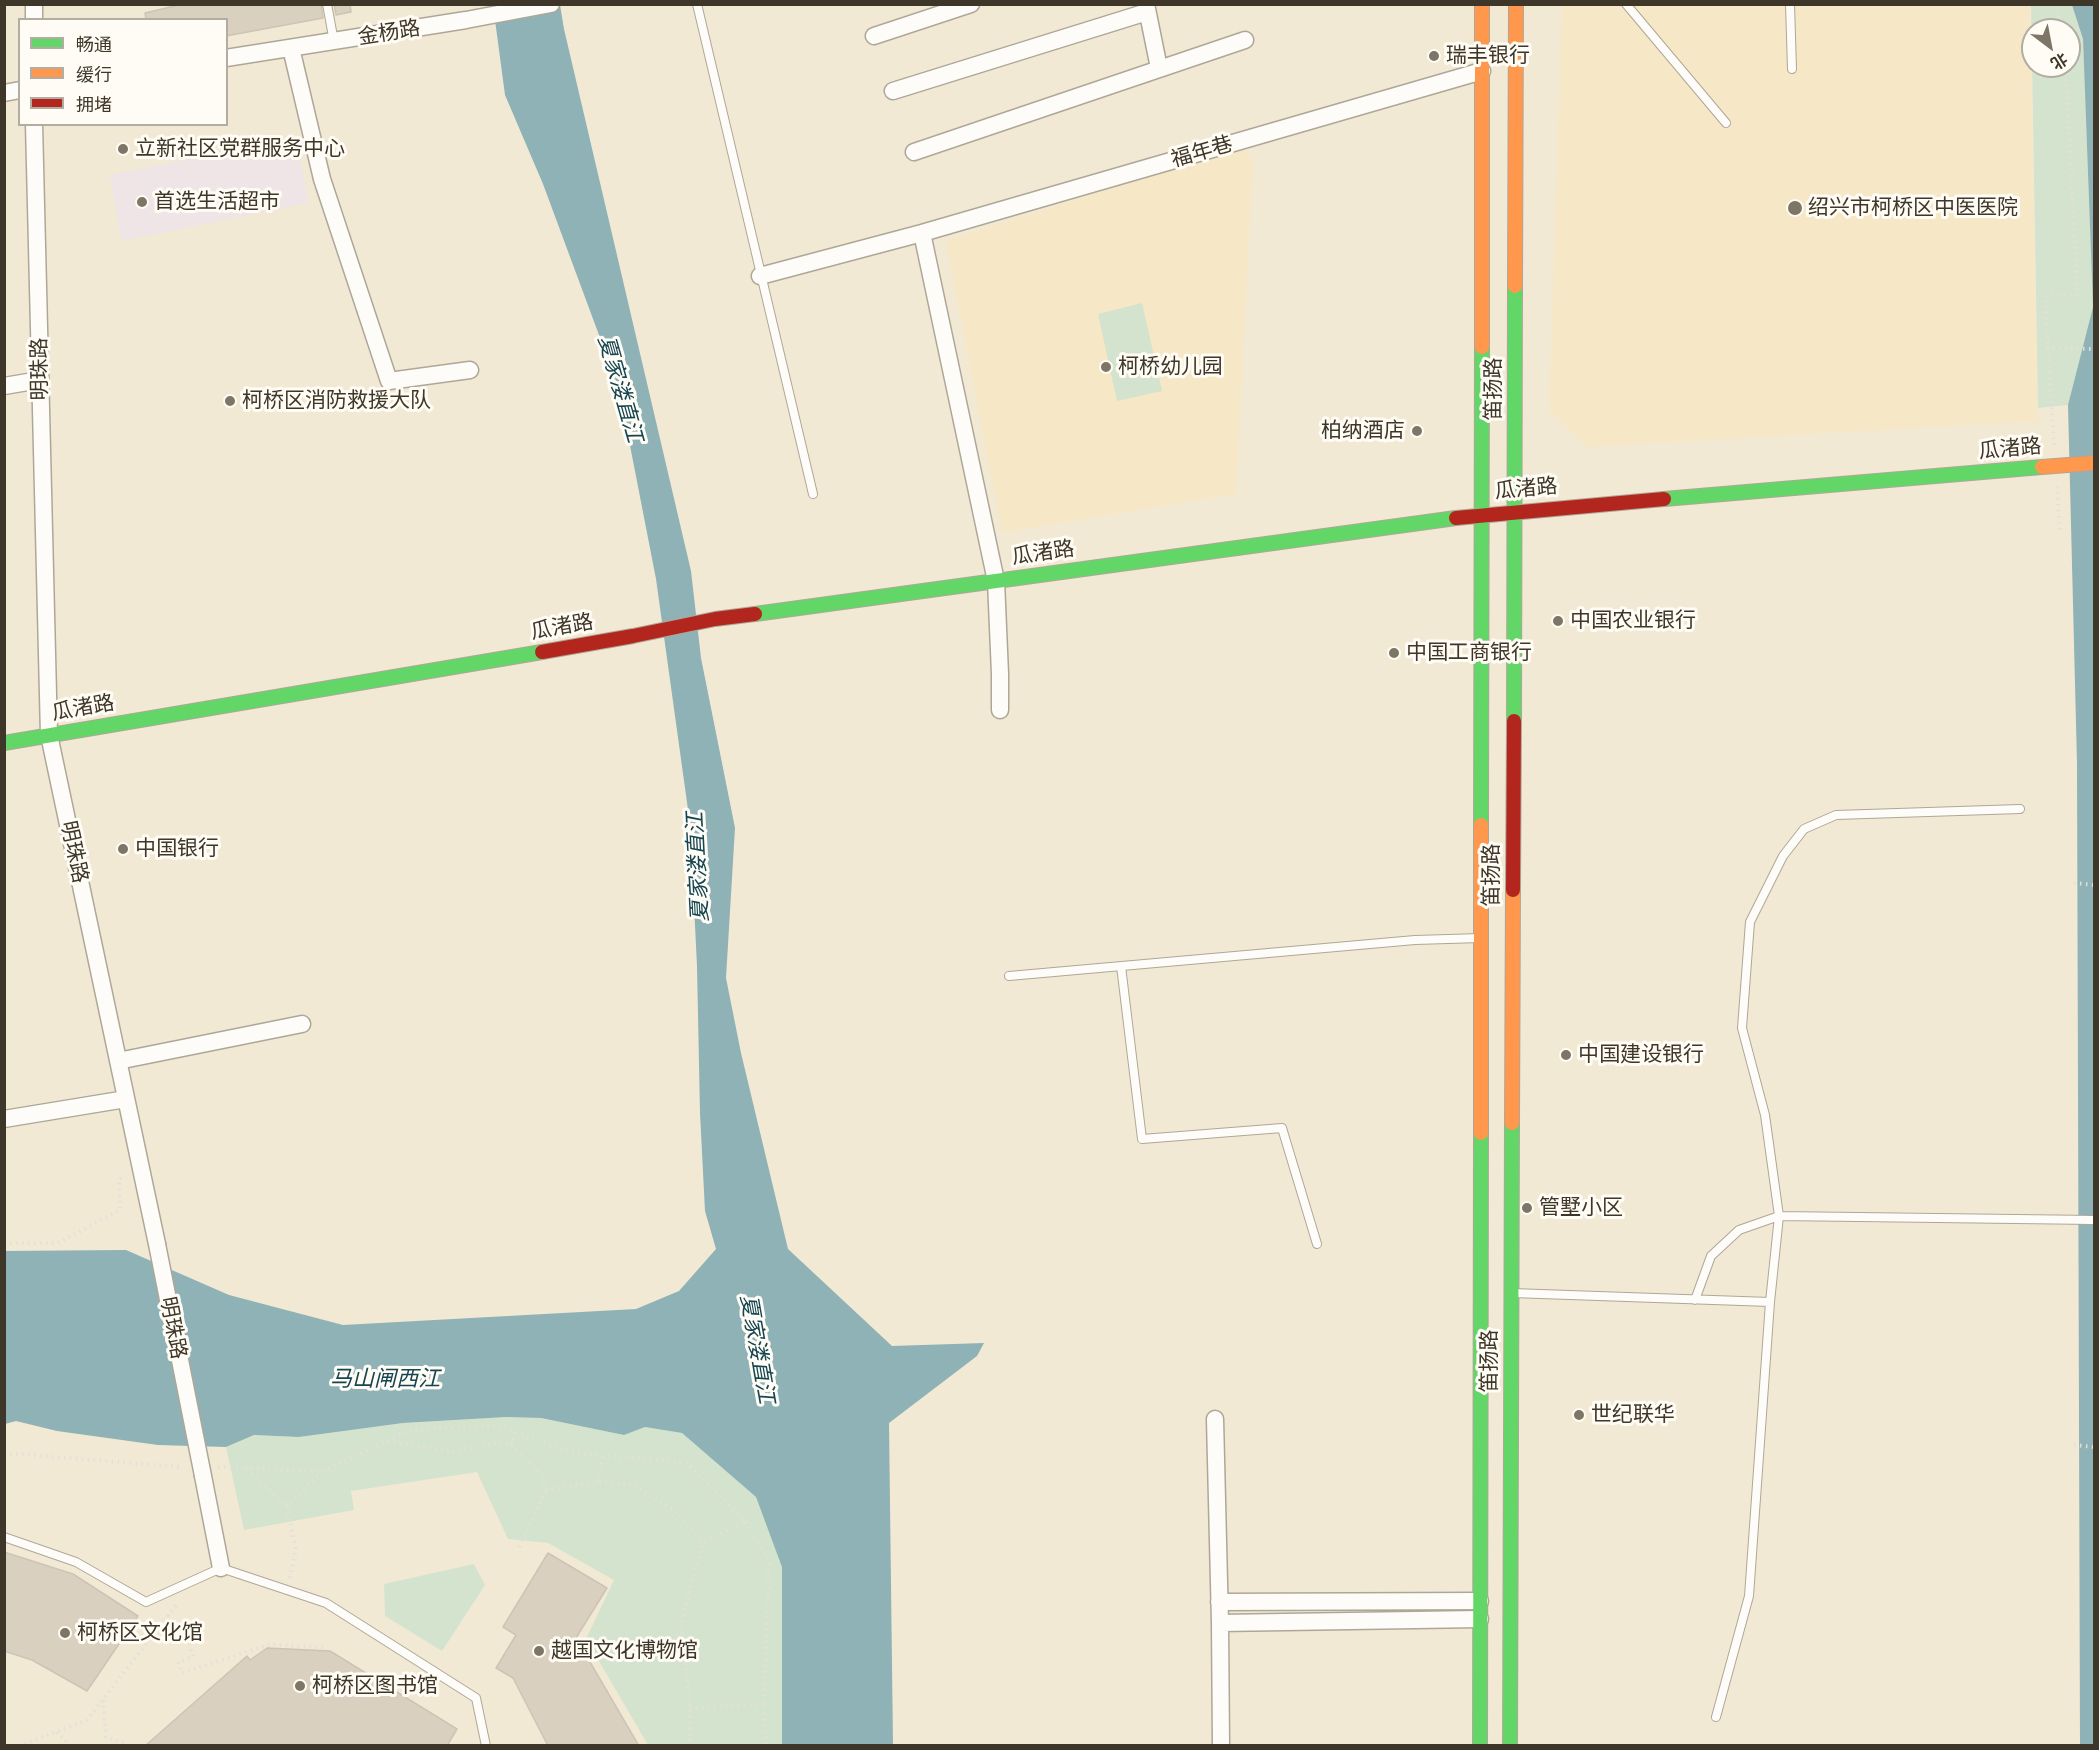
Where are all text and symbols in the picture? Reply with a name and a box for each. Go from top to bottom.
street label: 金杨路 [356,16,422,50]
legend [18,18,228,126]
north arrow [2021,18,2081,78]
text: 畅通 [76,33,112,56]
place label: 瑞丰银行 [1446,43,1530,69]
marker: 瑞丰银行 [1427,49,1441,63]
text: 北 [2047,49,2072,74]
text: 缓行 [76,63,112,86]
text: 拥堵 [76,93,112,116]
street label: 福年巷 [1168,131,1236,173]
place label: 立新社区党群服务中心 [135,136,345,162]
marker: 立新社区党群服务中心 [116,142,130,156]
place label: 首选生活超市 [154,189,280,215]
marker: 首选生活超市 [135,195,149,209]
place label: 绍兴市柯桥区中医医院 [1808,195,2018,221]
marker: 绍兴市柯桥区中医医院 [1786,199,1804,217]
water label: 夏家溇直江 [592,332,648,446]
street label: 明珠路 [27,337,53,401]
place label: 柯桥幼儿园 [1118,354,1223,380]
street label: 笛扬路 [1481,358,1507,420]
marker: 柯桥幼儿园 [1099,360,1113,374]
place label: 柯桥区消防救援大队 [242,388,431,414]
marker: 柯桥区消防救援大队 [223,394,237,408]
place label: 柏纳酒店 [1321,418,1405,444]
marker: 柏纳酒店 [1410,424,1424,438]
street label: 瓜渚路 [1978,434,2042,464]
street label: 瓜渚路 [1494,474,1558,504]
street label: 瓜渚路 [1010,536,1076,570]
place label: 中国农业银行 [1570,608,1696,634]
street label: 瓜渚路 [529,609,595,645]
marker: 中国农业银行 [1551,614,1565,628]
place label: 中国工商银行 [1406,640,1532,666]
marker: 中国工商银行 [1387,646,1401,660]
street label: 瓜渚路 [50,690,116,726]
water label: 夏家溇直江 [682,811,714,923]
street label: 明珠路 [55,819,93,885]
place label: 中国银行 [135,836,219,862]
marker: 中国银行 [116,842,130,856]
street label: 笛扬路 [1479,844,1505,906]
place label: 中国建设银行 [1578,1042,1704,1068]
marker: 中国建设银行 [1559,1048,1573,1062]
place label: 管墅小区 [1539,1195,1623,1221]
marker: 管墅小区 [1520,1201,1534,1215]
water label: 夏家溇直江 [734,1293,780,1405]
street label: 明珠路 [155,1295,191,1361]
street label: 笛扬路 [1477,1330,1503,1392]
water label: 马山闸西江 [330,1366,440,1392]
place label: 世纪联华 [1591,1402,1675,1428]
marker: 世纪联华 [1572,1408,1586,1422]
place label: 柯桥区文化馆 [77,1620,203,1646]
marker: 柯桥区文化馆 [58,1626,72,1640]
place label: 越国文化博物馆 [551,1638,698,1664]
marker: 越国文化博物馆 [532,1644,546,1658]
place label: 柯桥区图书馆 [312,1673,438,1699]
marker: 柯桥区图书馆 [293,1679,307,1693]

